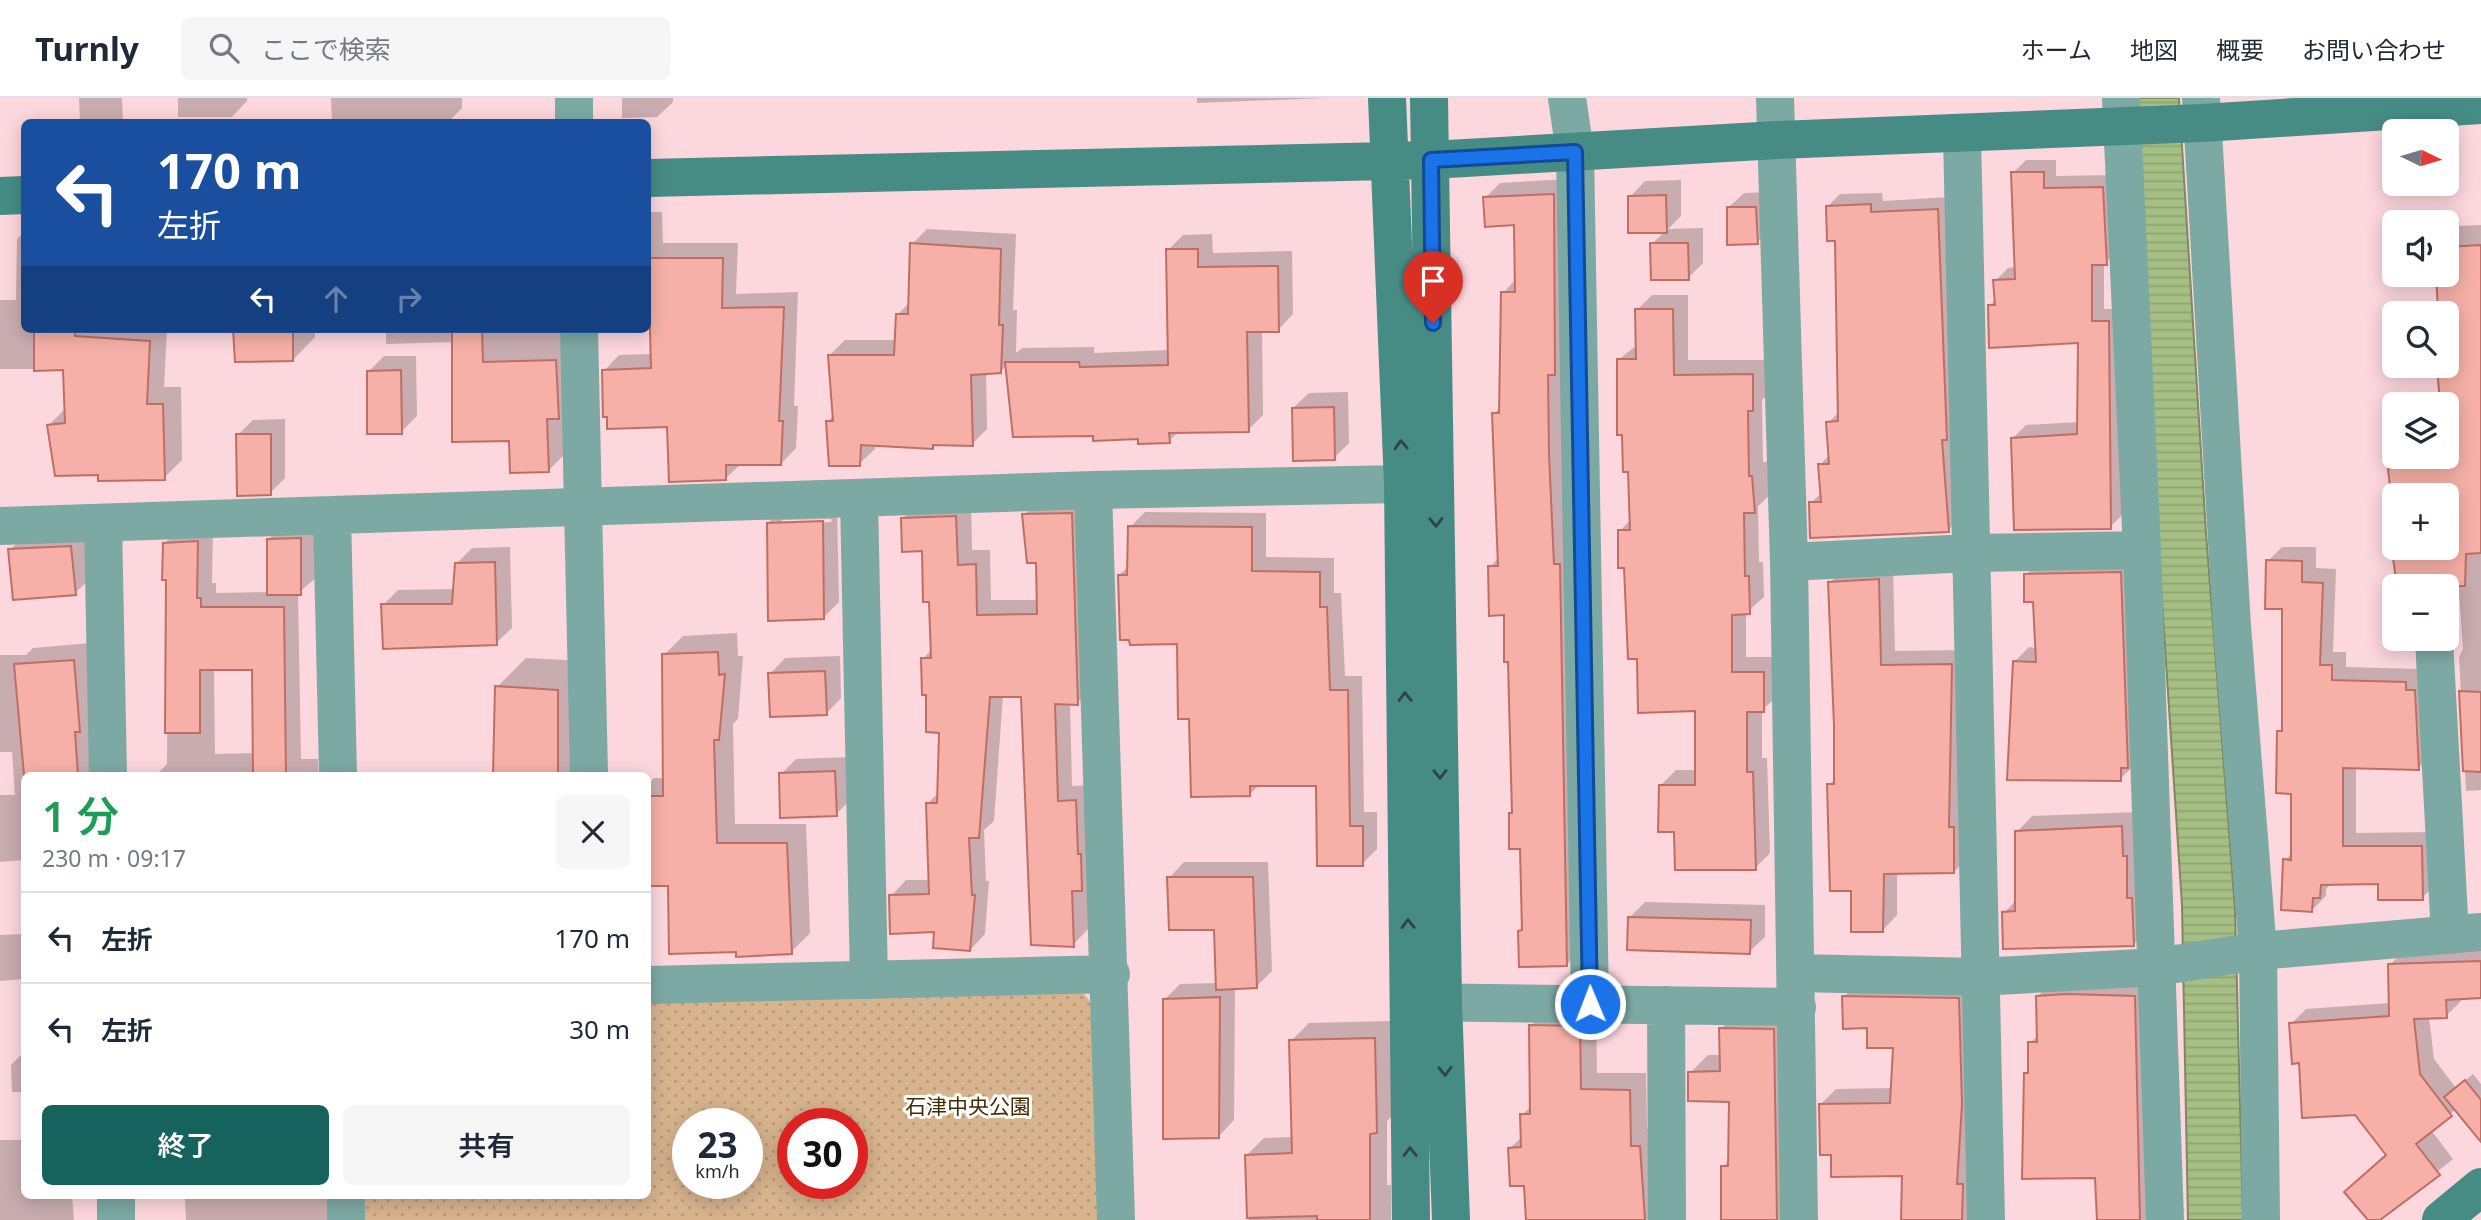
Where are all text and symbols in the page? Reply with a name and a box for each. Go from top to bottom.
search box [181,17,671,80]
text: Turnly [35,26,139,71]
icon: search [205,29,243,67]
text: ここで検索 [261,31,391,67]
text: ホーム [2021,33,2092,66]
text: 地図 [2130,33,2178,66]
text: 概要 [2216,33,2264,66]
text: お問い合わせ [2302,33,2446,66]
north arrow [2382,119,2459,196]
map controls [2382,119,2459,651]
text: 170 m [157,137,302,203]
icon: left [42,147,133,238]
text: 左折 [157,203,221,246]
button: sound [2382,210,2459,287]
pin [1403,251,1463,323]
icon: arrive [1414,262,1452,300]
icon: left [244,280,282,318]
icon: ahead [317,280,355,318]
icon: right [390,280,428,318]
button: search [2382,301,2459,378]
button: layers [2382,392,2459,469]
one-way arrow [1394,439,1409,450]
button: + [2382,483,2459,560]
one-way arrow [1428,518,1444,528]
button: − [2382,574,2459,651]
one-way arrow [1397,691,1413,702]
one-way arrow [1432,770,1448,780]
text: 1 分 [42,787,119,844]
button: close [556,795,630,869]
text: 230 m · 09:17 [42,842,186,874]
icon: left [42,919,80,957]
one-way arrow [1400,919,1416,929]
text: 170 m [554,920,630,956]
text: 左折 [101,921,153,957]
position arrow [1553,967,1627,1041]
icon: left [42,1010,80,1048]
text: 30 m [569,1011,630,1047]
text: 左折 [101,1012,153,1048]
one-way arrow [1438,1065,1453,1076]
park label: 石津中央公園 [905,1092,1031,1120]
button: 終了 [42,1105,329,1185]
button: 共有 [343,1105,630,1185]
speed limit sign: 30 [777,1108,868,1199]
text: 23 [697,1121,738,1168]
one-way arrow [1402,1146,1418,1157]
text: km/h [695,1159,740,1183]

